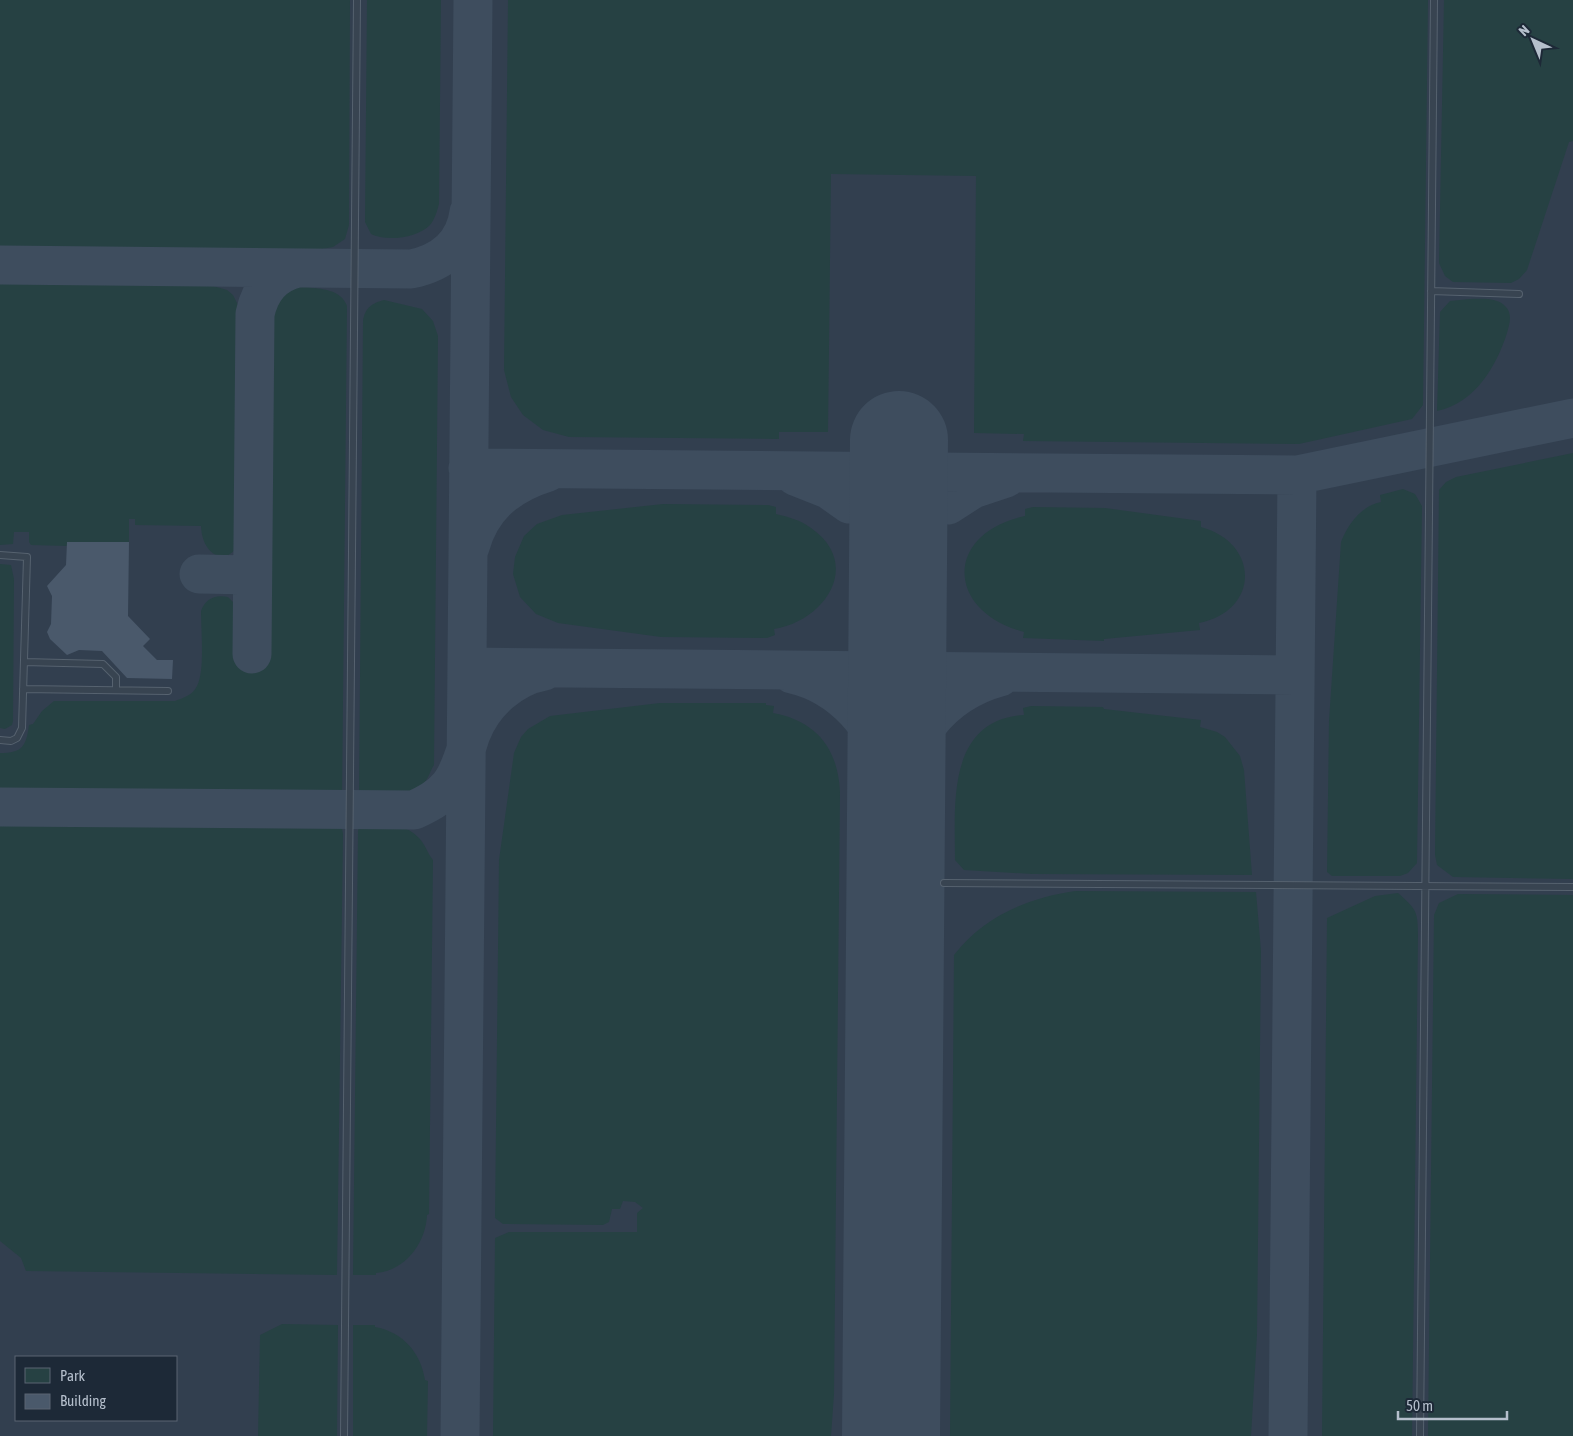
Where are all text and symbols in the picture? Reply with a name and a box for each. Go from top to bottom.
north arrow [1508,15,1558,65]
text: N [1515,22,1532,39]
legend [15,1356,178,1421]
text: Park [60,1367,85,1384]
scale bar [1398,1388,1507,1420]
text: Building [60,1392,106,1409]
text: 50 m [1406,1397,1433,1414]

